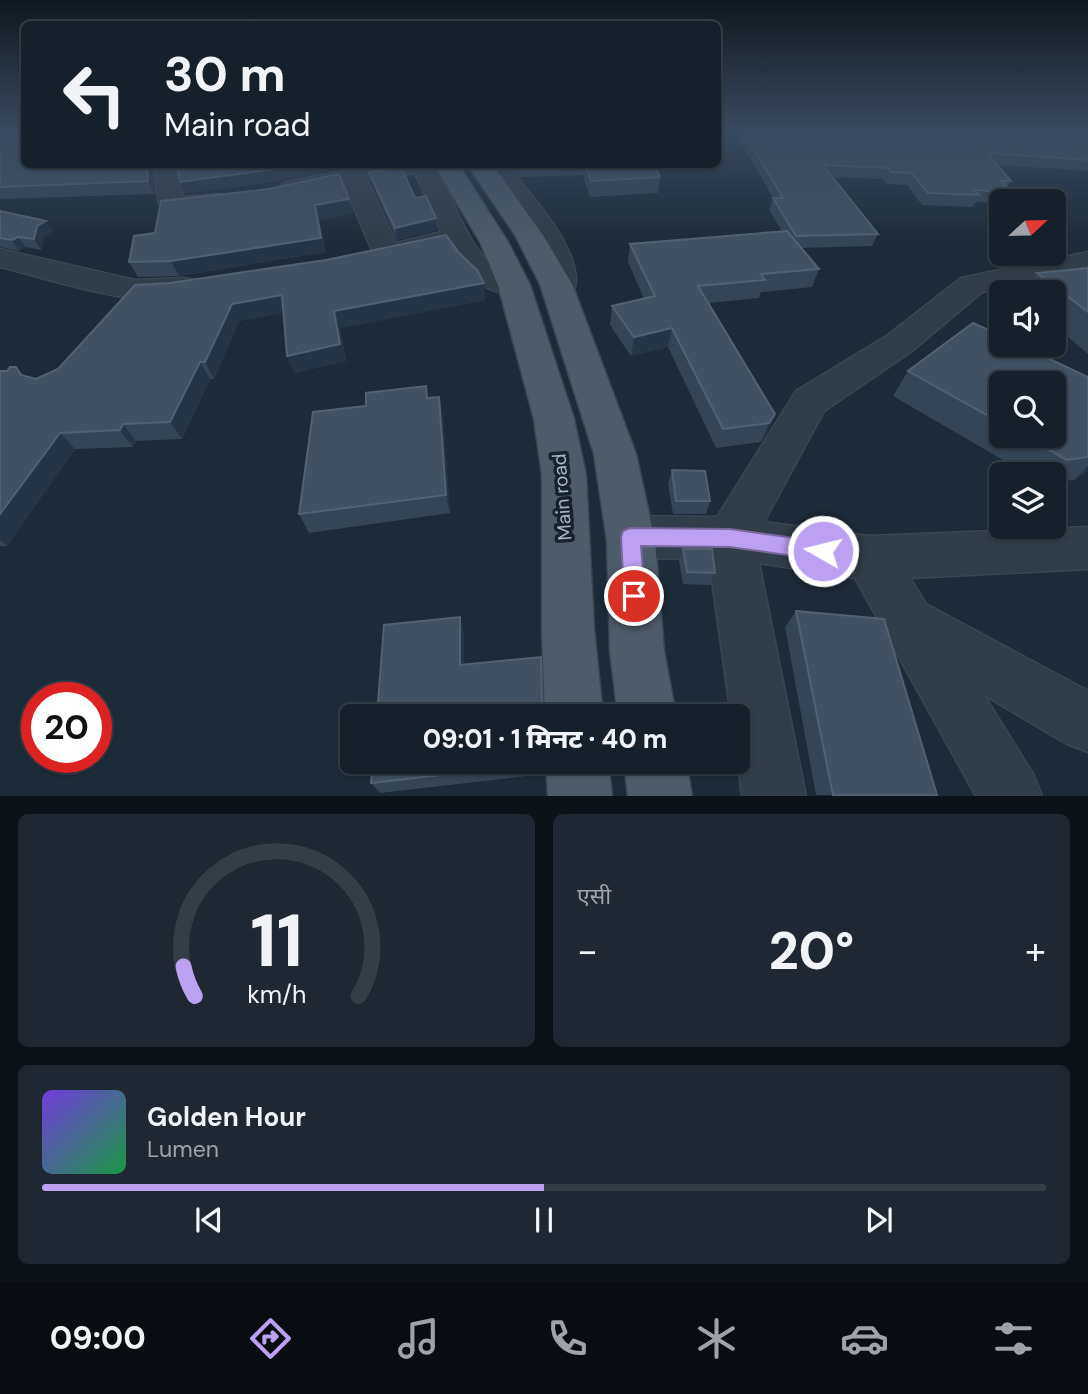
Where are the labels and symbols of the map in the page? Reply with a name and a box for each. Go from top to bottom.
north arrow [989,189,1066,266]
street label: Main road [546,453,578,541]
position arrow [786,514,860,588]
pin [604,566,664,626]
speed limit sign: 20 [21,682,112,773]

